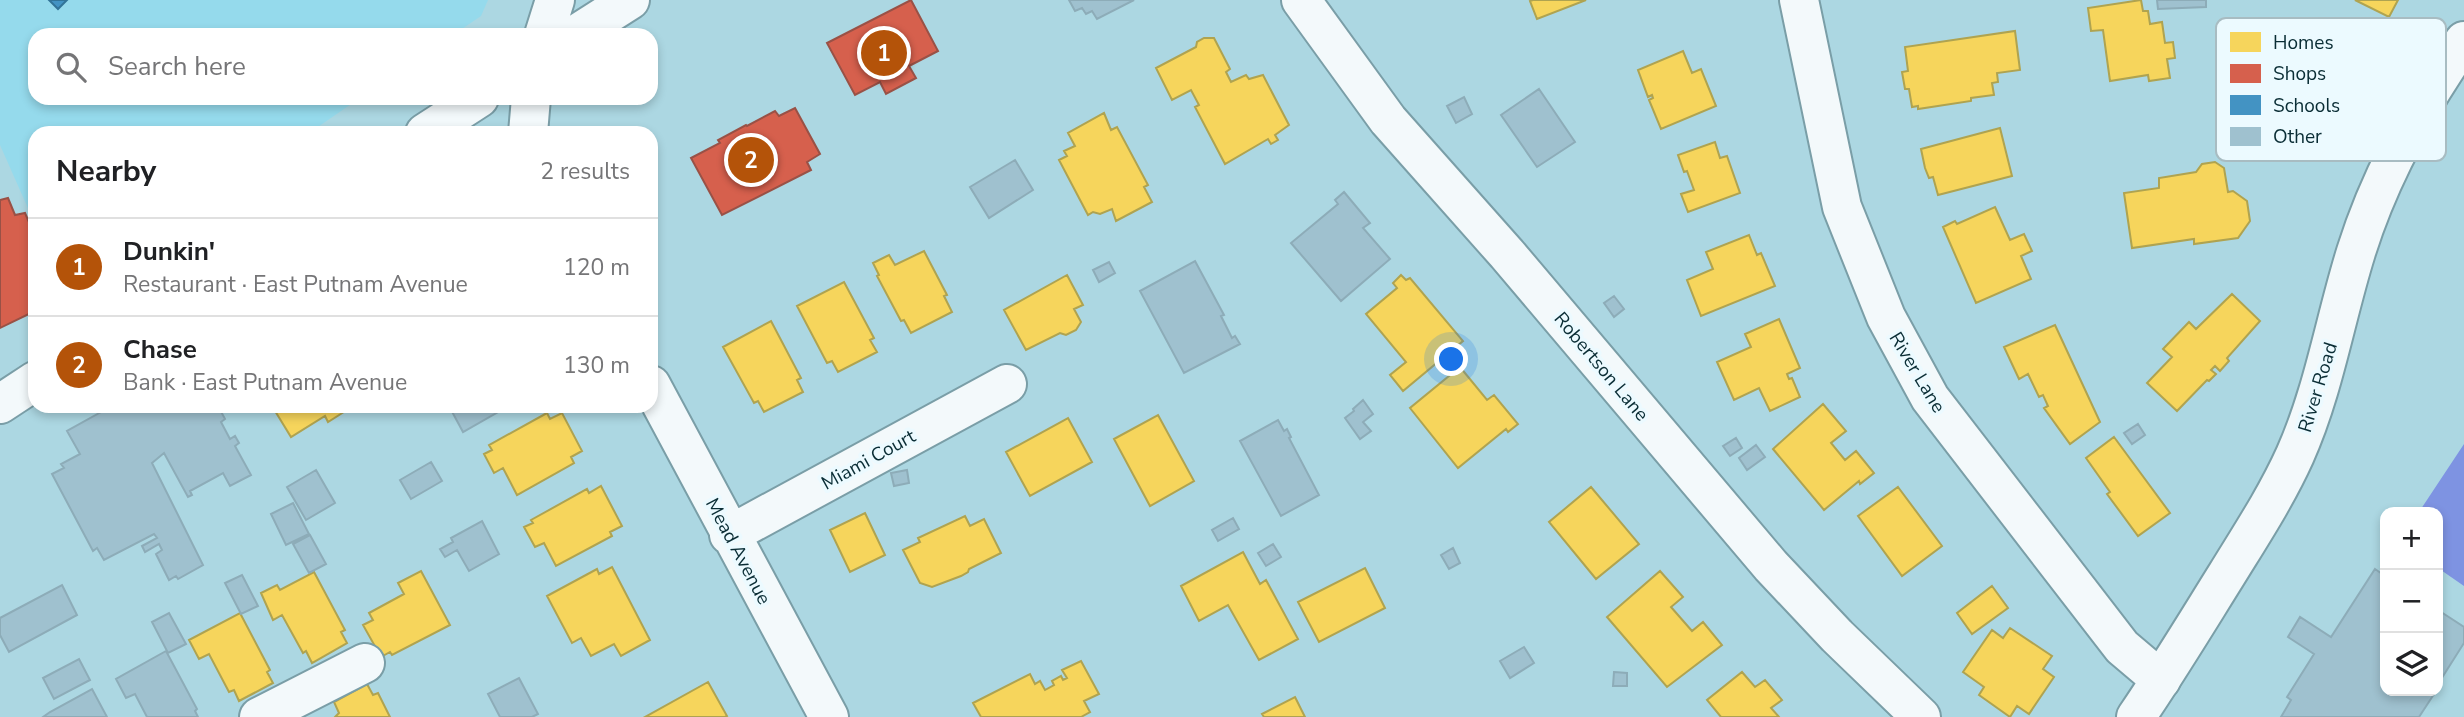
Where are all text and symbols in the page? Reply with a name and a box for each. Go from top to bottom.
legend [2216,18,2446,161]
pin: 1 [861,27,907,79]
search box [28,28,658,105]
text: Homes [2273,30,2334,56]
icon: search [52,48,90,86]
text: Search here [108,49,246,84]
text: Shops [2273,61,2326,87]
text: Schools [2273,93,2340,119]
text: Other [2273,124,2322,150]
pin: 2 [728,134,774,186]
text: Nearby [56,151,156,192]
text: 2 results [540,156,630,187]
text: Dunkin' [123,234,215,269]
text: 1 [72,252,86,283]
text: 120 m [563,252,630,283]
text: Restaurant · East Putnam Avenue [123,269,468,300]
street label: Robertson Lane [1548,307,1655,427]
street label: River Lane [1883,327,1951,418]
text: Chase [123,332,197,367]
street label: River Road [2292,339,2344,435]
your location [1434,342,1468,376]
text: 2 [72,350,86,381]
text: 130 m [563,350,630,381]
text: Bank · East Putnam Avenue [123,367,407,398]
street label: Miami Court [817,423,920,496]
street label: Mead Avenue [699,494,777,609]
map controls [2380,507,2443,696]
button: + [2380,507,2443,570]
button: − [2380,570,2443,633]
button: layers [2380,633,2443,696]

